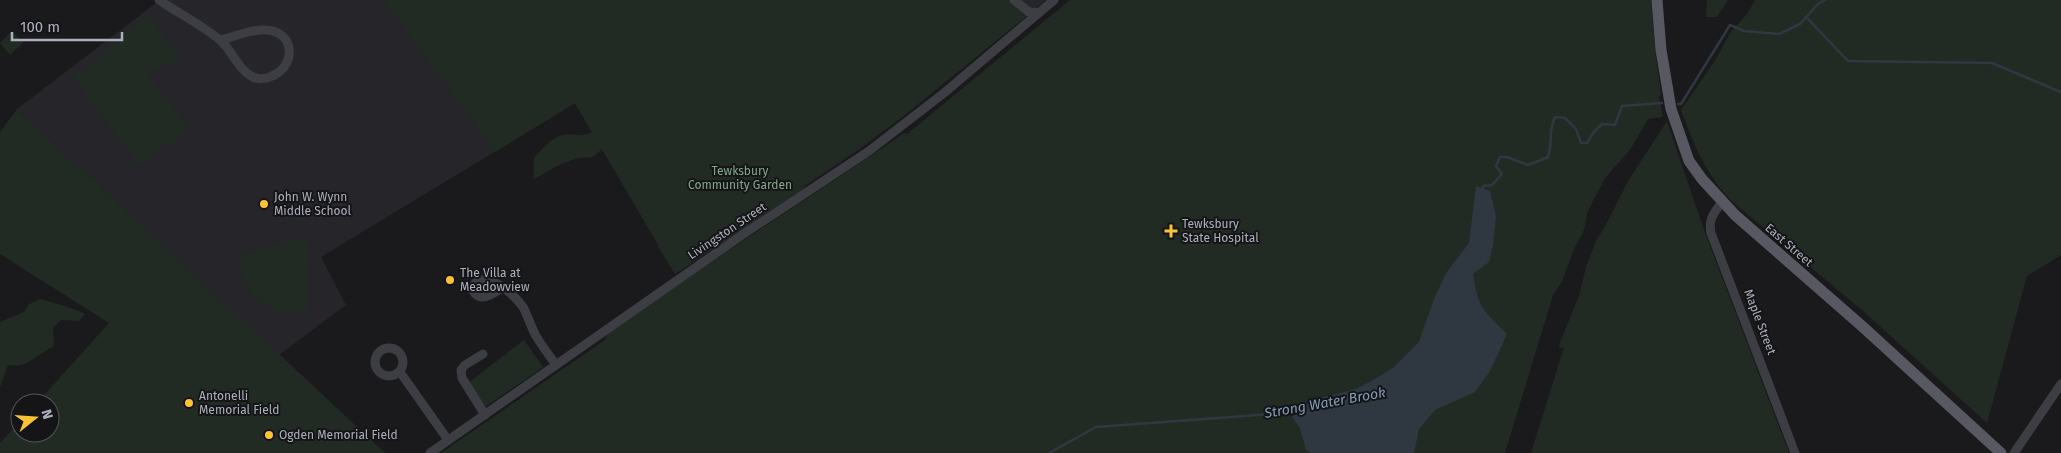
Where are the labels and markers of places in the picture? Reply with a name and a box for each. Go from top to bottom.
place label: John W. Wynn Middle School [274,190,352,218]
marker: John W. Wynn Middle School [258,198,270,210]
place label: Tewksbury State Hospital [1182,217,1259,245]
marker: Tewksbury State Hospital [1164,224,1178,238]
place label: The Villa at Meadowview [460,266,530,294]
marker: The Villa at Meadowview [444,274,456,286]
place label: Antonelli Memorial Field [199,389,279,417]
marker: Antonelli Memorial Field [183,397,195,409]
place label: Ogden Memorial Field [279,428,398,442]
marker: Ogden Memorial Field [263,429,275,441]

